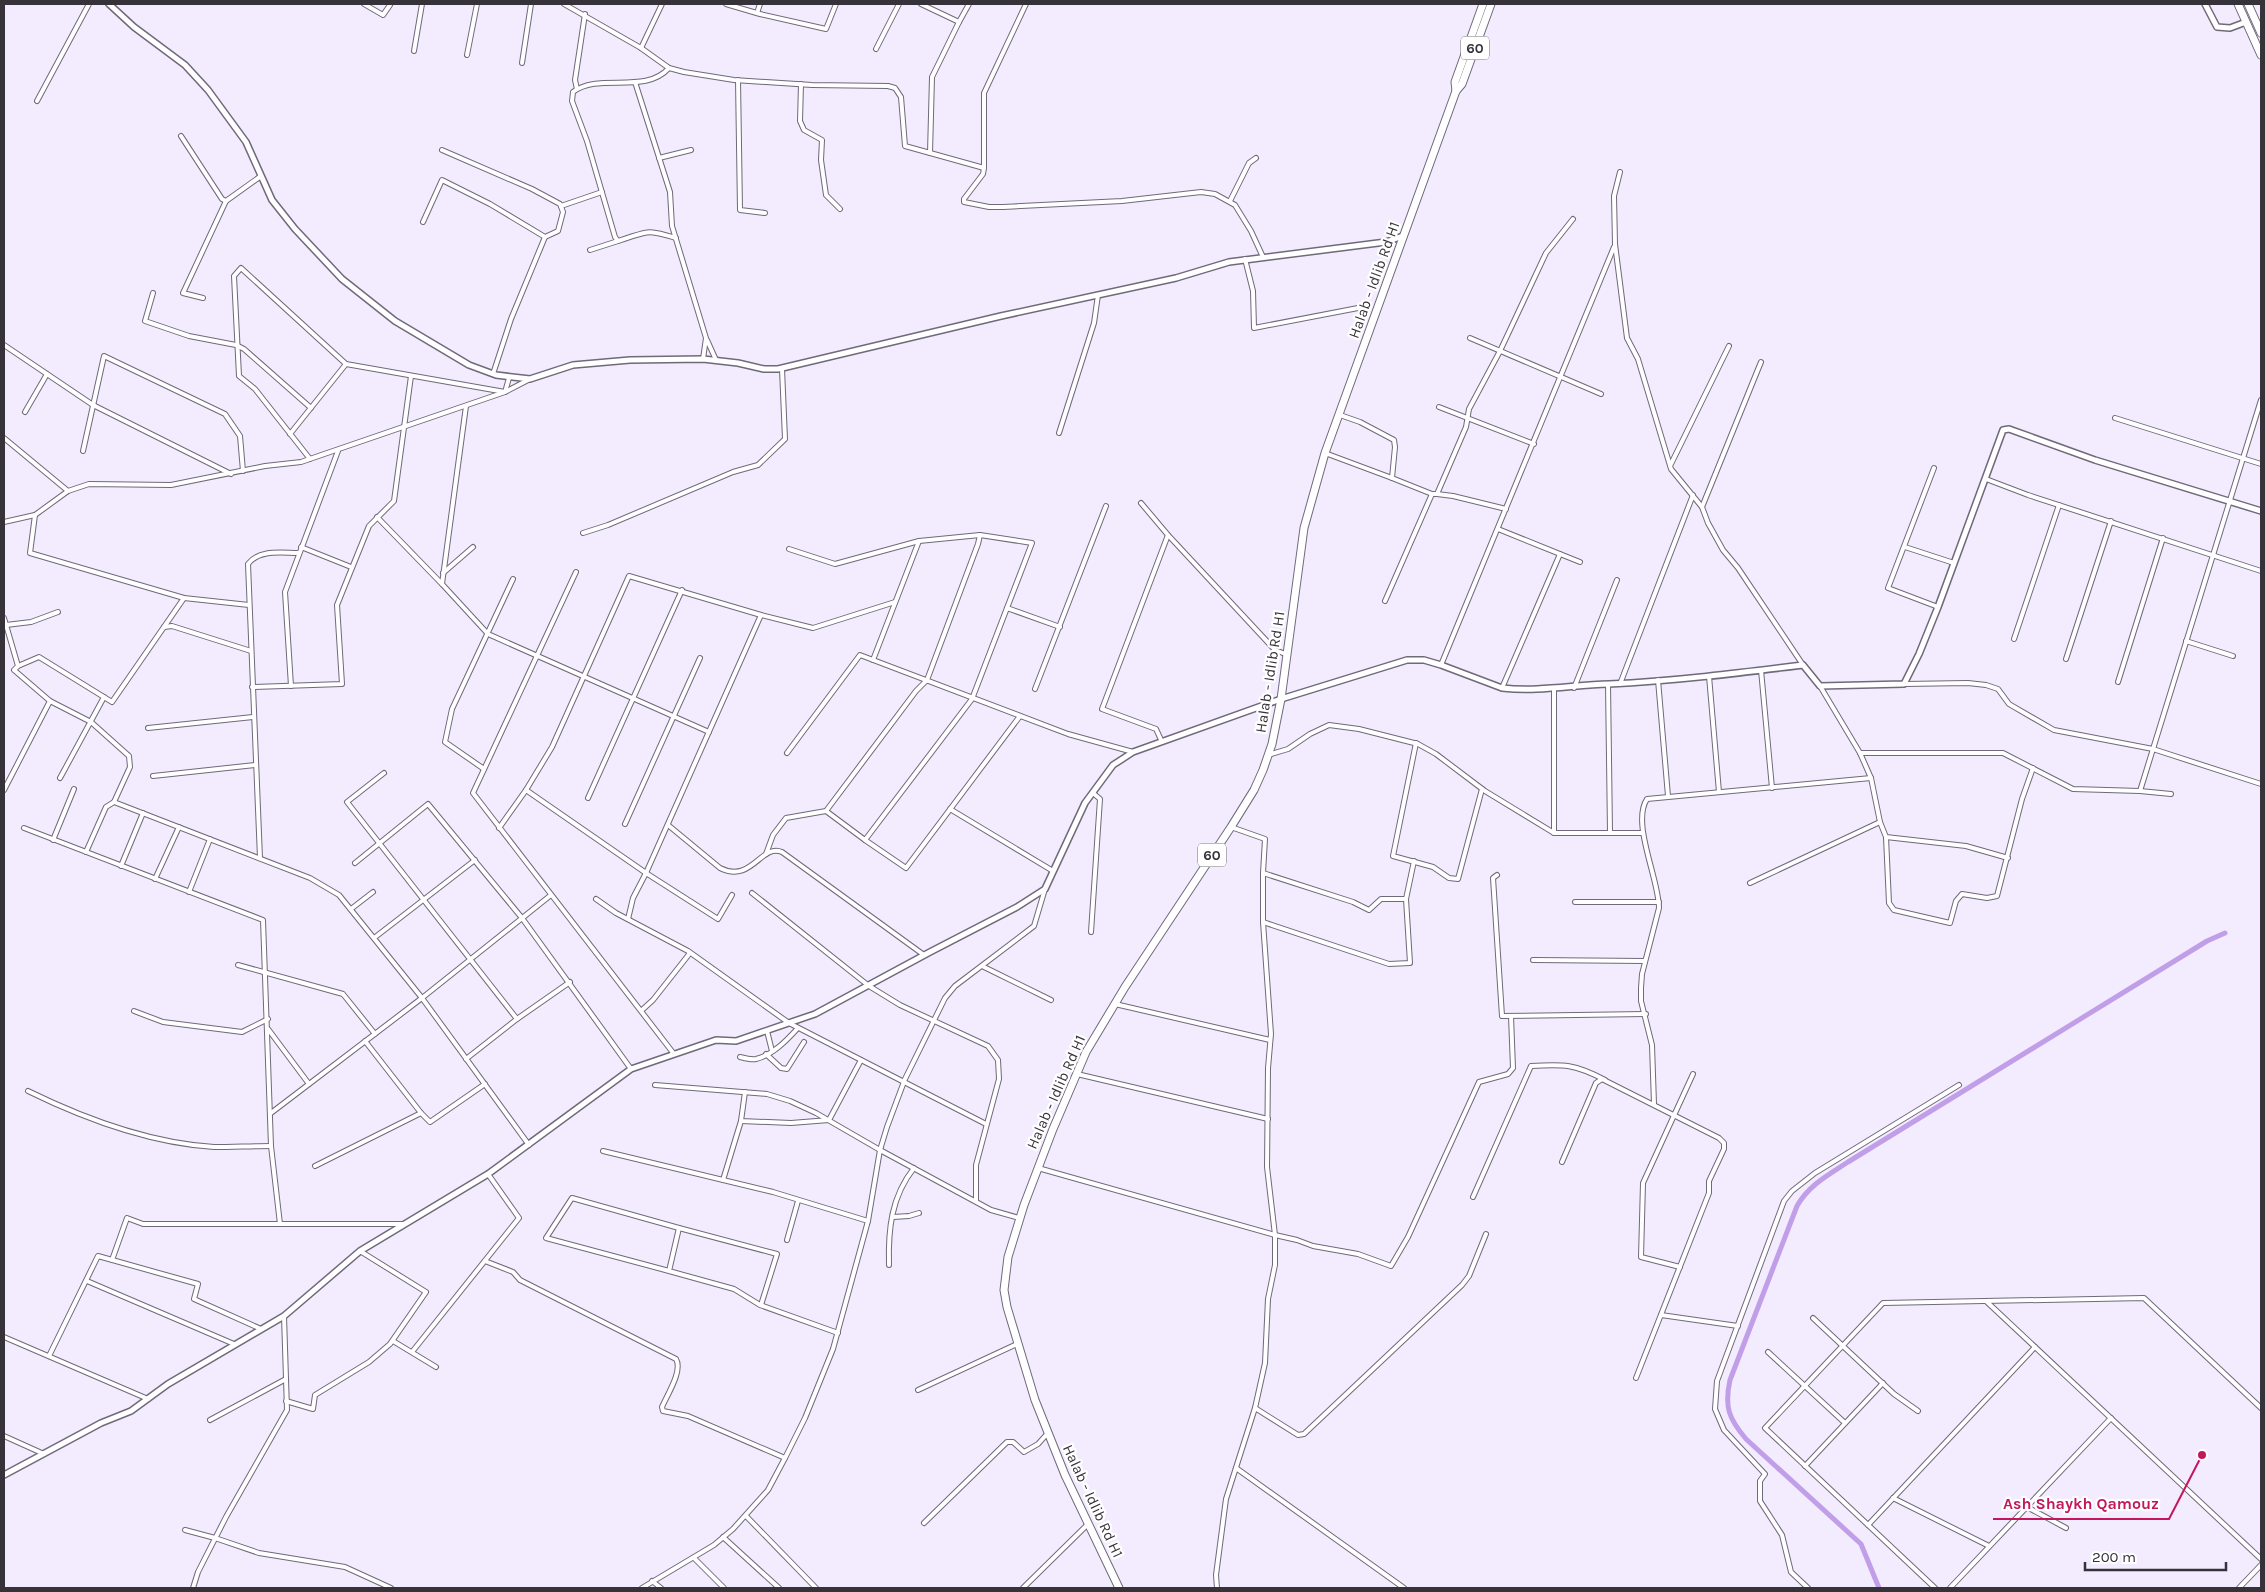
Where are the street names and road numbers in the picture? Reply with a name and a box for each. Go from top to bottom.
road number: 60 [1461,36,1489,59]
street label: Halab - Idlib Rd H1 [1345,219,1403,341]
street label: Halab - Idlib Rd H1 [1252,610,1288,734]
road number: 60 [1198,844,1226,866]
street label: Halab - Idlib Rd H1 [1023,1032,1089,1152]
street label: Halab - Idlib Rd H1 [1059,1442,1127,1560]

